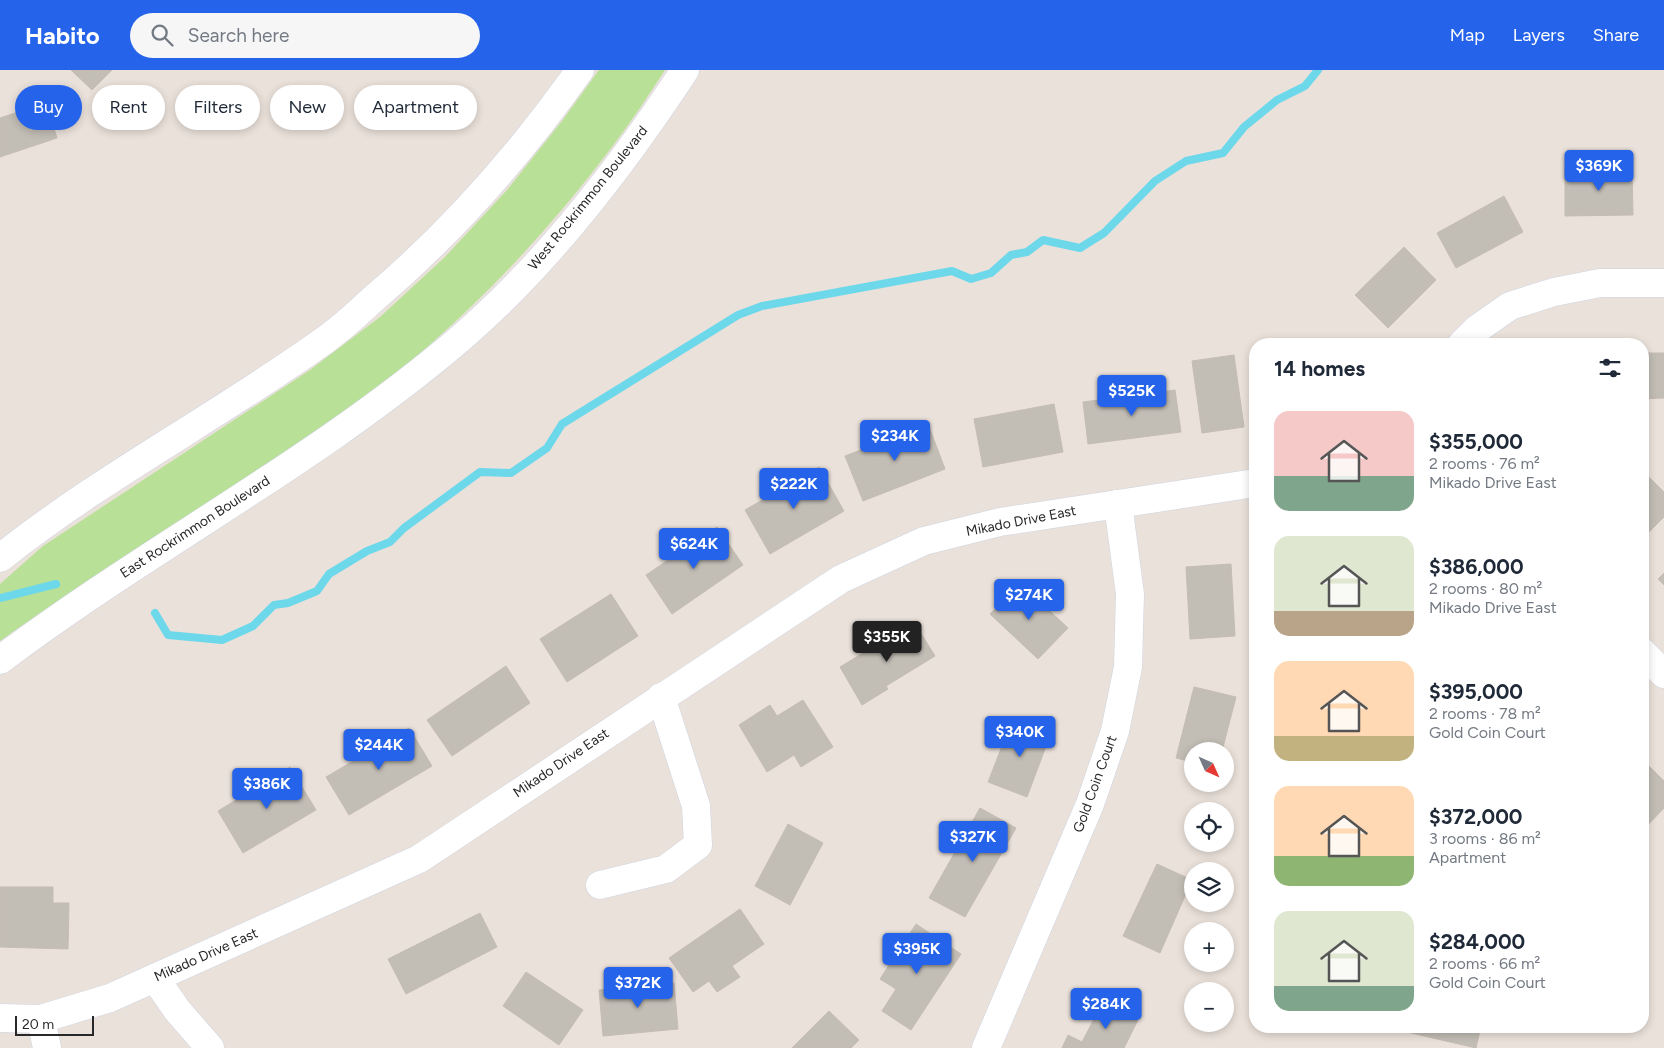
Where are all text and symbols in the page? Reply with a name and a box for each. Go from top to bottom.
search box [130,13,480,58]
text: Habito [25,21,100,50]
icon: search [148,21,176,49]
text: Search here [188,24,289,47]
text: Map [1450,24,1485,46]
text: Layers [1513,24,1565,46]
text: Share [1593,24,1639,46]
chip: Buy [15,85,82,130]
chip: Rent [92,85,165,130]
chip: Filters [175,85,260,130]
chip: New [270,85,344,130]
chip: Apartment [354,85,477,130]
street label: West Rockrimmon Boulevard [525,123,651,273]
pin: $369K [1564,150,1634,192]
text: $369K [1576,156,1622,175]
icon: filters [1596,354,1624,382]
text: 14 homes [1274,356,1365,381]
pin: $525K [1097,374,1167,417]
text: $525K [1108,381,1156,400]
pin: $234K [860,420,930,462]
text: $234K [871,426,919,445]
text: $355,000 [1429,429,1523,454]
icon: home [1314,431,1374,491]
text: 2 rooms · 76 m² [1429,454,1540,473]
pin: $222K [759,468,829,510]
street label: East Rockrimmon Boulevard [117,472,273,582]
text: Mikado Drive East [1429,473,1557,492]
text: $222K [770,474,818,493]
street label: Mikado Drive East [965,502,1077,540]
pin: $624K [659,528,729,570]
text: $624K [670,534,718,553]
text: $386,000 [1429,554,1524,579]
icon: home [1314,556,1374,616]
pin: $274K [994,578,1064,621]
text: 2 rooms · 80 m² [1429,579,1542,598]
text: $274K [1005,585,1053,604]
text: Mikado Drive East [1429,598,1557,617]
pin: $355K [852,620,922,663]
text: $355K [863,627,911,646]
text: $395,000 [1429,679,1523,704]
icon: home [1314,681,1374,741]
text: 2 rooms · 78 m² [1429,704,1541,723]
pin: $340K [985,716,1055,758]
text: $340K [996,722,1044,741]
text: Gold Coin Court [1429,723,1546,742]
street label: Mikado Drive East [510,725,612,801]
pin: $244K [344,728,414,771]
street label: Gold Coin Court [1070,733,1120,835]
text: $244K [354,735,404,754]
north arrow [1184,742,1234,792]
map controls [1184,742,1234,1032]
pin: $386K [232,768,302,810]
text: $386K [243,774,291,793]
button: locate [1184,802,1234,852]
text: $372,000 [1429,804,1522,829]
icon: home [1314,806,1374,866]
pin: $327K [938,820,1008,863]
text: $327K [950,827,996,846]
text: 3 rooms · 86 m² [1429,829,1541,848]
text: Apartment [1429,848,1506,867]
button: layers [1184,862,1234,912]
button: + [1184,922,1234,972]
street label: Mikado Drive East [152,925,260,985]
text: $284,000 [1429,929,1525,954]
icon: home [1314,931,1374,991]
pin: $395K [882,932,952,975]
text: $395K [894,939,941,958]
text: 2 rooms · 66 m² [1429,954,1540,973]
pin: $372K [603,966,673,1009]
text: $372K [615,973,661,992]
text: Gold Coin Court [1429,973,1546,992]
button: − [1184,982,1234,1032]
pin: $284K [1071,988,1141,1030]
text: $284K [1082,994,1130,1013]
scale bar [15,1013,94,1036]
text: 20 m [22,1016,54,1033]

